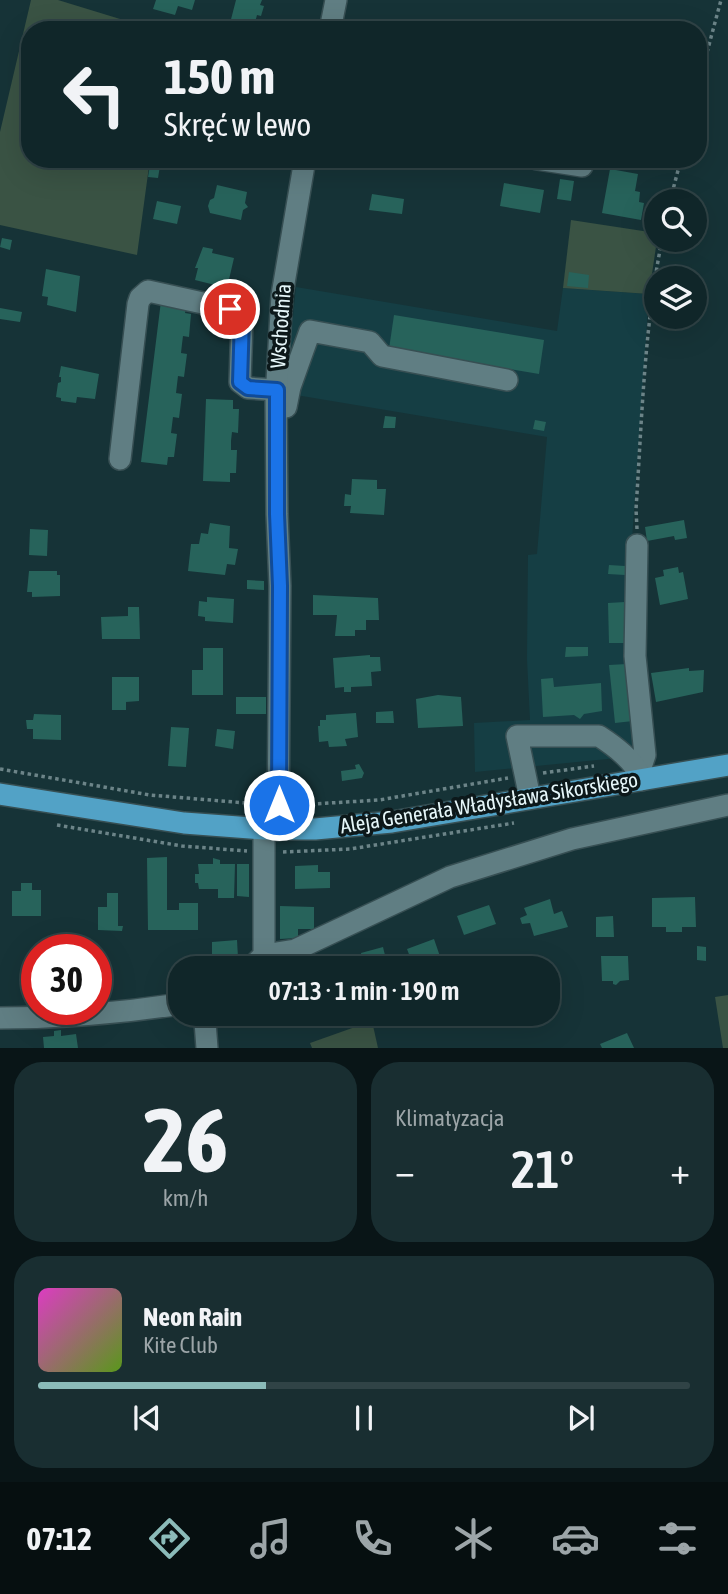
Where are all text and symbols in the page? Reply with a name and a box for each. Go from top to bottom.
text: 150 m [164,48,275,104]
icon: left [49,49,140,140]
text: Skręć w lewo [164,106,311,143]
map controls [644,189,707,329]
button: search [644,189,707,252]
button: layers [644,266,707,329]
pin [200,279,260,339]
street label: Wschodnia [265,283,295,369]
icon: arrive [211,290,249,328]
street label: Aleja Generała Władysława Sikorskiego [338,767,639,837]
position arrow [242,768,316,842]
speed limit sign: 30 [21,934,112,1025]
text: 07:13 · 1 min · 190 m [269,976,459,1006]
text: 26 [143,1087,228,1191]
text: Klimatyzacja [395,1105,504,1131]
text: 21° [511,1139,574,1199]
text: − [395,1149,415,1192]
text: + [670,1149,690,1192]
text: km/h [163,1185,208,1211]
text: Neon Rain [143,1302,242,1332]
text: Kite Club [143,1332,218,1358]
icon: previous [128,1399,166,1437]
icon: pause [345,1399,383,1437]
icon: next [562,1399,600,1437]
icon: directions [145,1514,194,1563]
icon: music [246,1514,295,1563]
icon: phone [348,1514,397,1563]
icon: climate [449,1514,498,1563]
icon: car [551,1514,600,1563]
icon: filters [653,1514,702,1563]
text: 07:12 [26,1520,92,1557]

